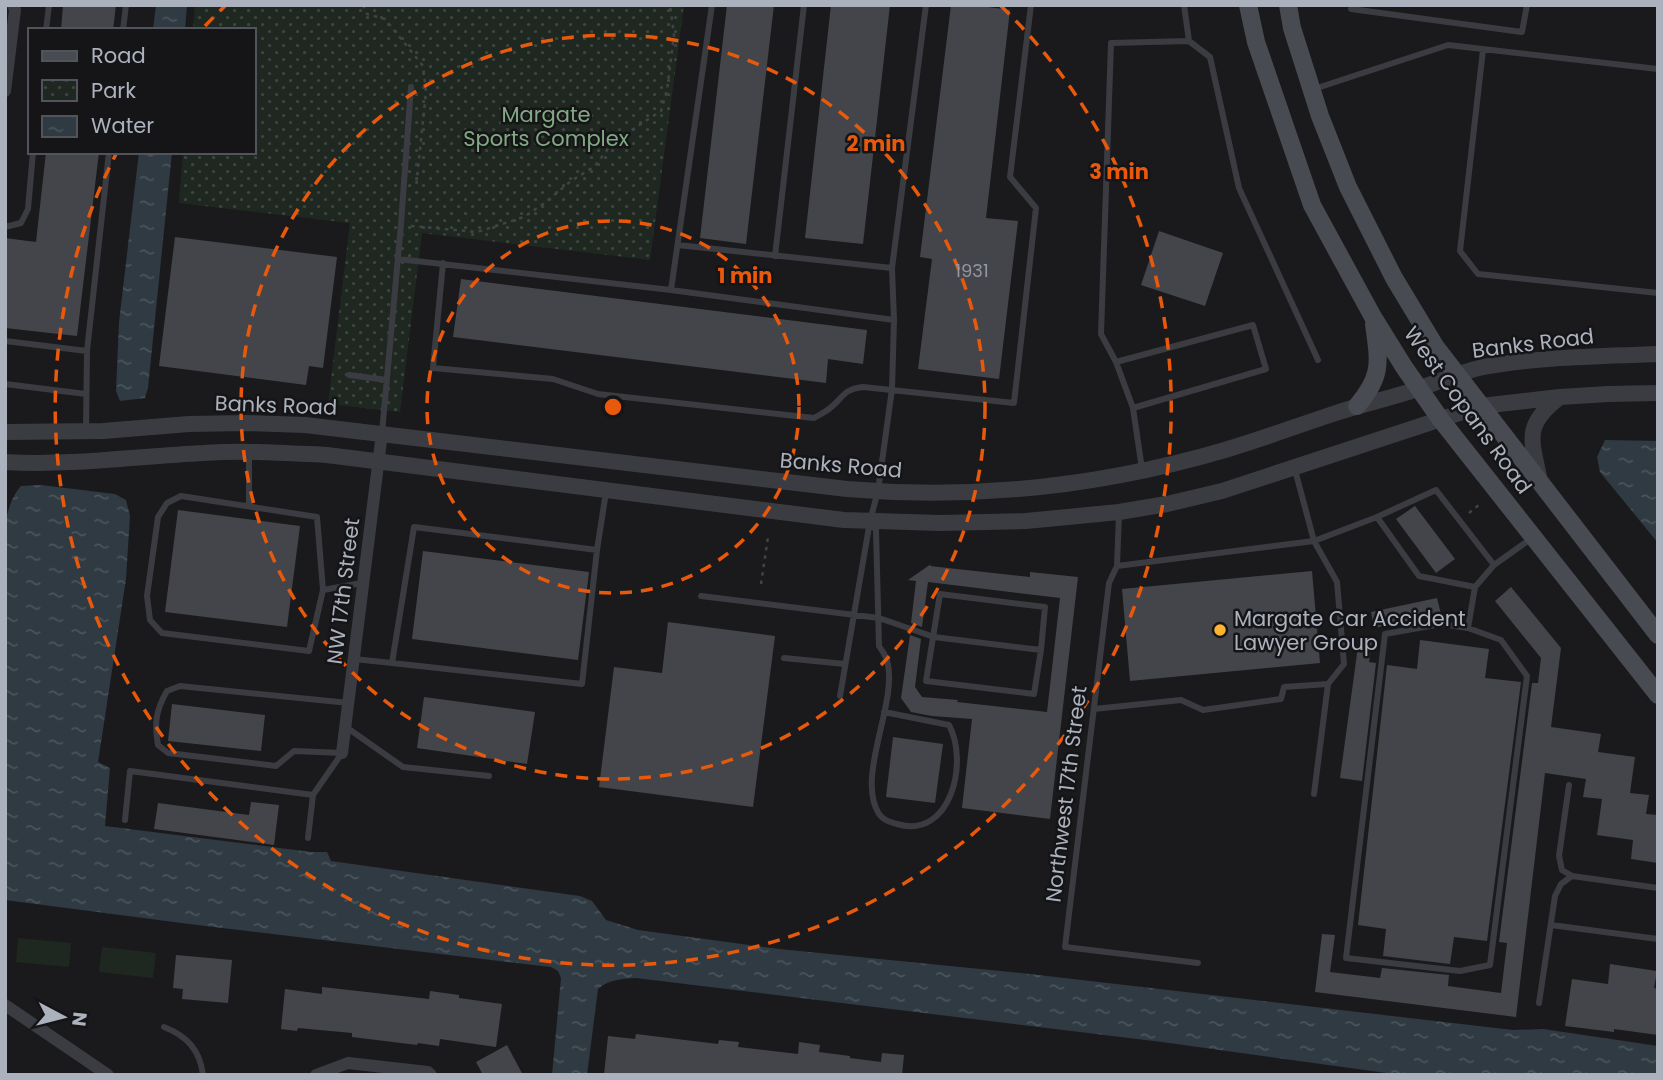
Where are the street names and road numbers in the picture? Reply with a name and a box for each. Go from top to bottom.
street label: West Copans Road [1397,320,1539,500]
street label: Banks Road [1470,321,1596,365]
street label: Banks Road [214,388,338,422]
street label: Banks Road [779,445,903,485]
street label: NW 17th Street [320,516,366,666]
street label: Northwest 17th Street [1038,684,1094,904]

